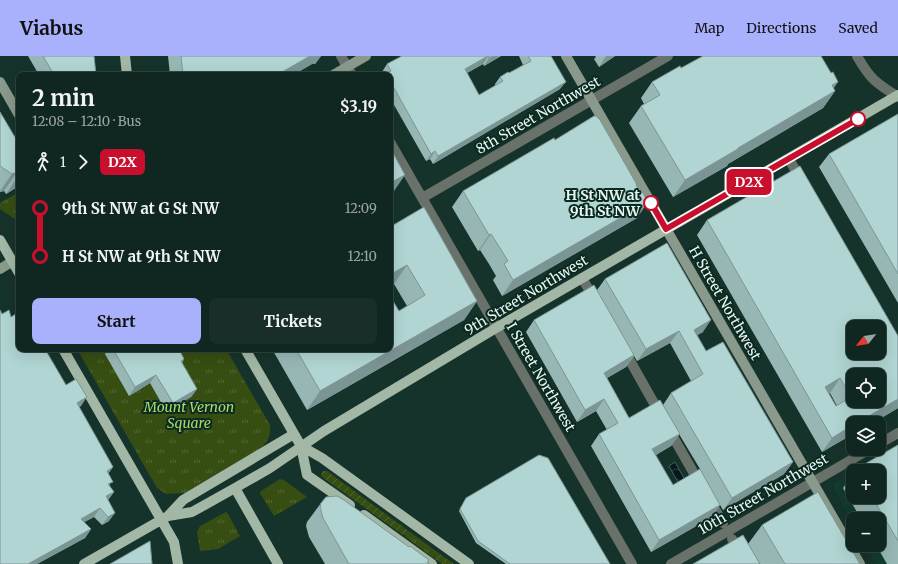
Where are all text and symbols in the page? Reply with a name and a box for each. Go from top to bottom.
text: Viabus [20,16,83,40]
text: Map [694,19,724,37]
text: Directions [746,19,816,37]
text: Saved [838,19,878,37]
street label: 8th Street Northwest [473,72,604,158]
text: 2 min [32,84,95,112]
text: $3.19 [340,97,377,116]
unlabelled marker [850,111,866,127]
text: 12:08 – 12:10 · Bus [32,113,141,130]
icon: walk [32,151,54,173]
icon: forward [72,151,94,173]
text: D2X [108,153,137,171]
text: 1 [60,154,66,171]
line badge: D2X [726,169,772,195]
text: D2X [735,173,763,191]
place label: H St NW at 9th St NW [565,186,641,220]
marker: H St NW at 9th St NW [643,195,659,211]
text: 9th St NW at G St NW [62,199,219,218]
text: 12:09 [345,200,377,217]
street label: H Street Northwest [685,243,765,364]
text: H St NW at 9th St NW [62,247,220,266]
text: 12:10 [347,248,377,265]
street label: 9th Street Northwest [461,251,591,339]
button: Start [32,298,201,344]
button: Tickets [209,298,377,344]
street label: I Street Northwest [502,319,580,435]
north arrow [846,320,886,360]
map controls [846,320,886,552]
button: locate [846,368,886,408]
park label: Mount Vernon Square [143,398,234,432]
button: layers [846,416,886,456]
street label: 10th Street Northwest [695,449,832,539]
button: + [846,464,886,504]
button: − [846,512,886,552]

